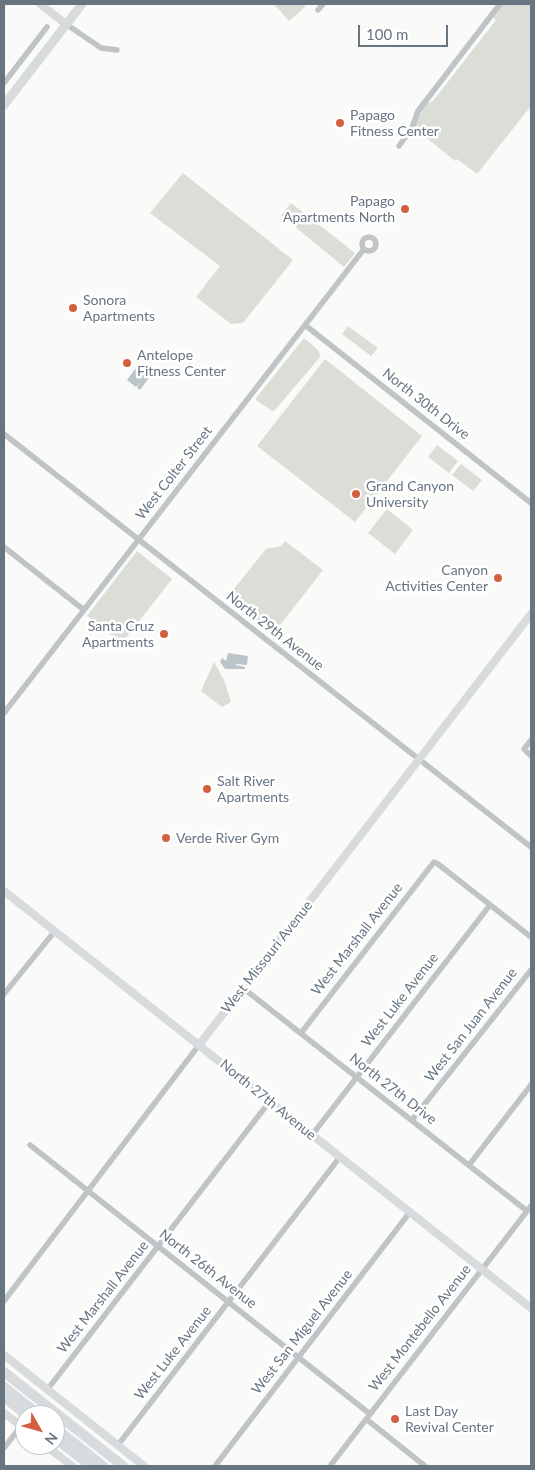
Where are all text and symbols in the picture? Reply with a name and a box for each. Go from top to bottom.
scale bar [360,15,450,47]
text: 100 m [366,25,408,43]
place label: Papago Fitness Center [350,107,439,140]
marker: Papago Fitness Center [334,117,346,129]
place label: Papago Apartments North [283,193,395,226]
marker: Papago Apartments North [399,203,411,215]
place label: Sonora Apartments [83,292,155,324]
marker: Sonora Apartments [67,302,79,314]
place label: Antelope Fitness Center [137,347,226,380]
marker: Antelope Fitness Center [121,357,133,369]
street label: North 30th Drive [379,365,473,443]
street label: West Colter Street [132,423,216,523]
place label: Grand Canyon University [366,478,454,511]
marker: Grand Canyon University [350,488,362,500]
place label: Canyon Activities Center [385,562,488,594]
marker: Canyon Activities Center [492,572,504,584]
street label: North 29th Avenue [223,588,327,674]
place label: Santa Cruz Apartments [82,618,154,650]
marker: Santa Cruz Apartments [158,628,170,640]
place label: Salt River Apartments [217,773,289,806]
marker: Salt River Apartments [201,783,213,795]
place label: Verde River Gym [176,830,279,846]
marker: Verde River Gym [160,832,172,844]
street label: West Marshall Avenue [308,879,406,999]
street label: West Missouri Avenue [218,897,316,1017]
street label: West Luke Avenue [358,950,442,1050]
street label: West San Juan Avenue [421,965,521,1085]
street label: North 27th Drive [346,1050,440,1128]
street label: North 27th Avenue [217,1056,319,1144]
street label: North 26th Avenue [156,1226,260,1312]
street label: West Marshall Avenue [54,1237,152,1357]
street label: West Montebello Avenue [365,1261,475,1395]
street label: West San Miguel Avenue [248,1266,356,1398]
street label: West Luke Avenue [131,1303,215,1403]
place label: Last Day Revival Center [405,1403,494,1435]
north arrow [15,1405,65,1455]
marker: Last Day Revival Center [389,1413,401,1425]
text: N [41,1429,61,1448]

